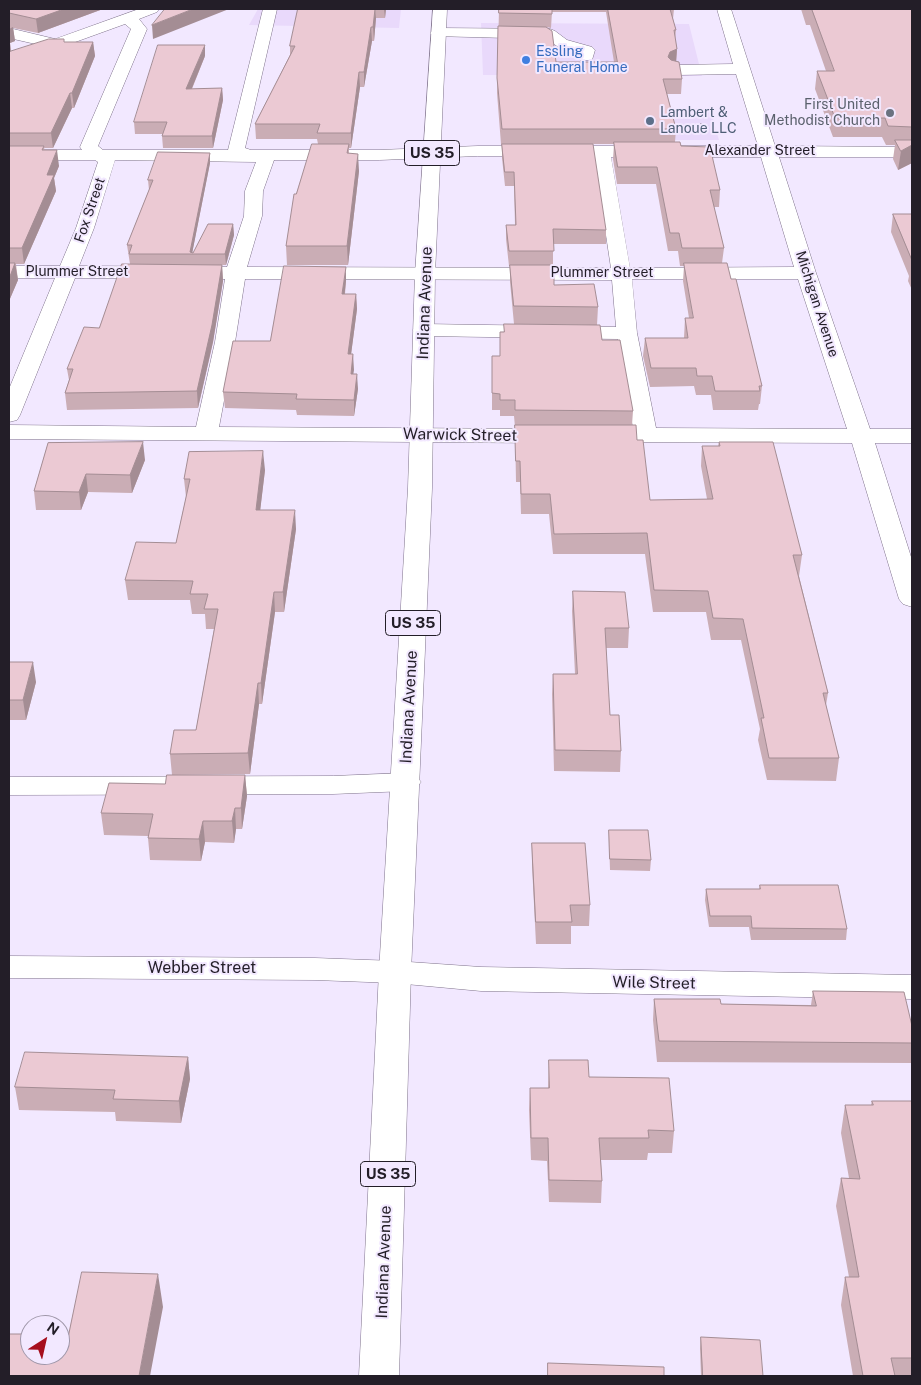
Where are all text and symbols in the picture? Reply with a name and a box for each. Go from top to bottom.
place label: Essling Funeral Home [536,44,628,76]
marker: Essling Funeral Home [520,54,532,66]
place label: First United Methodist Church [764,97,880,130]
place label: Lambert & Lanoue LLC [660,105,737,138]
marker: First United Methodist Church [884,107,896,119]
marker: Lambert & Lanoue LLC [644,115,656,127]
road number: US 35 [404,140,460,166]
street label: Alexander Street [705,143,815,159]
street label: Fox Street [71,175,109,245]
street label: Indiana Avenue [413,246,437,360]
street label: Michigan Avenue [792,249,842,359]
street label: Plummer Street [25,264,129,280]
street label: Plummer Street [550,265,654,281]
street label: Warwick Street [403,424,517,446]
road number: US 35 [386,610,440,636]
street label: Indiana Avenue [396,650,422,764]
street label: Webber Street [148,958,256,978]
street label: Wile Street [612,973,696,993]
road number: US 35 [360,1162,416,1186]
street label: Indiana Avenue [372,1205,396,1319]
north arrow [20,1315,70,1365]
text: N [44,1319,62,1338]

